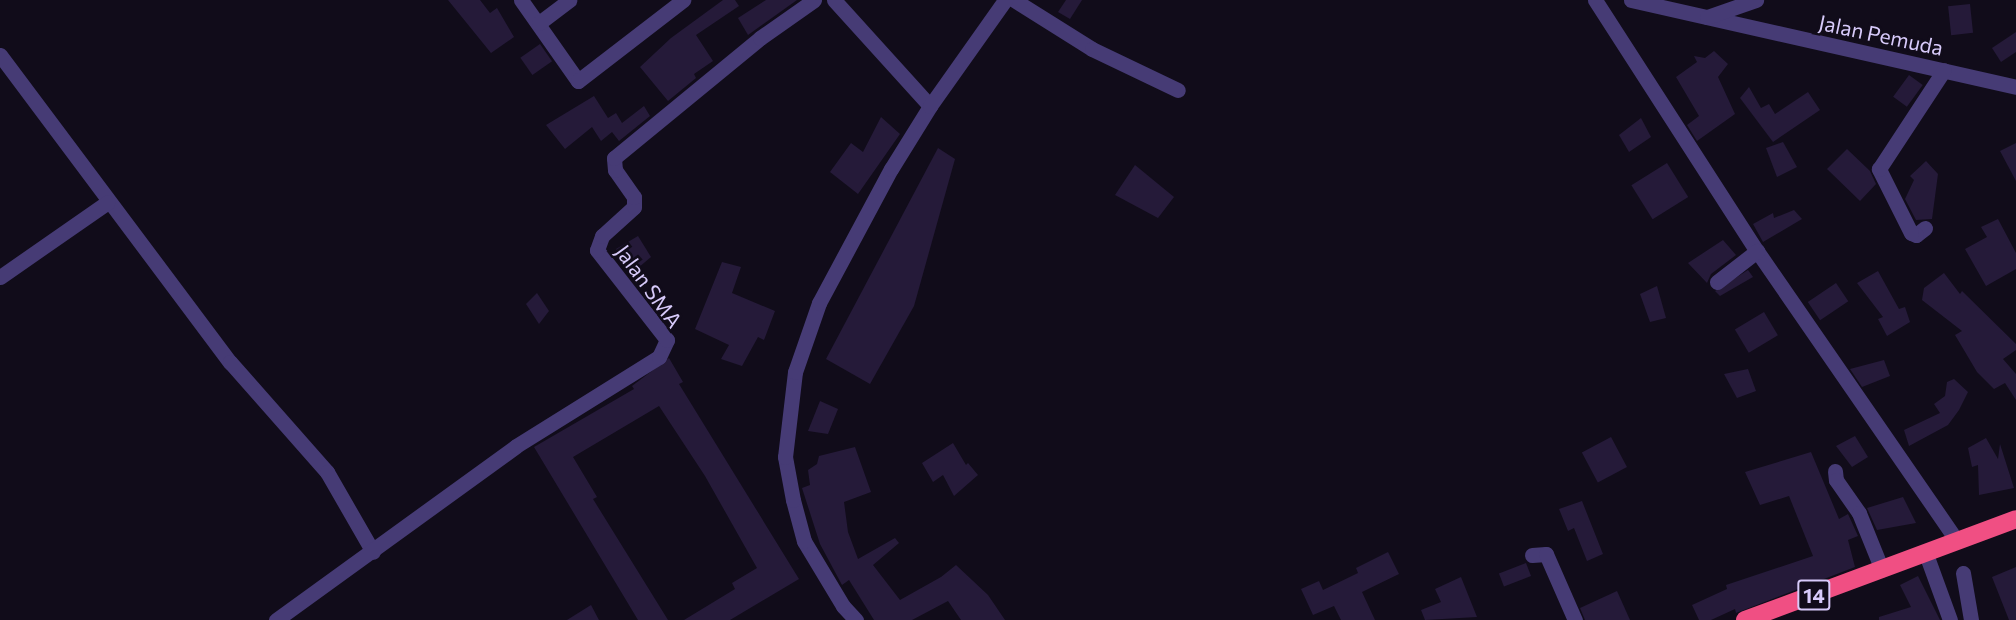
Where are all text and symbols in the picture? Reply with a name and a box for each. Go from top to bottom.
street label: Jalan Pemuda [1817,10,1945,60]
street label: Jalan SMA [610,240,688,332]
road number: 14 [1796,578,1832,612]

